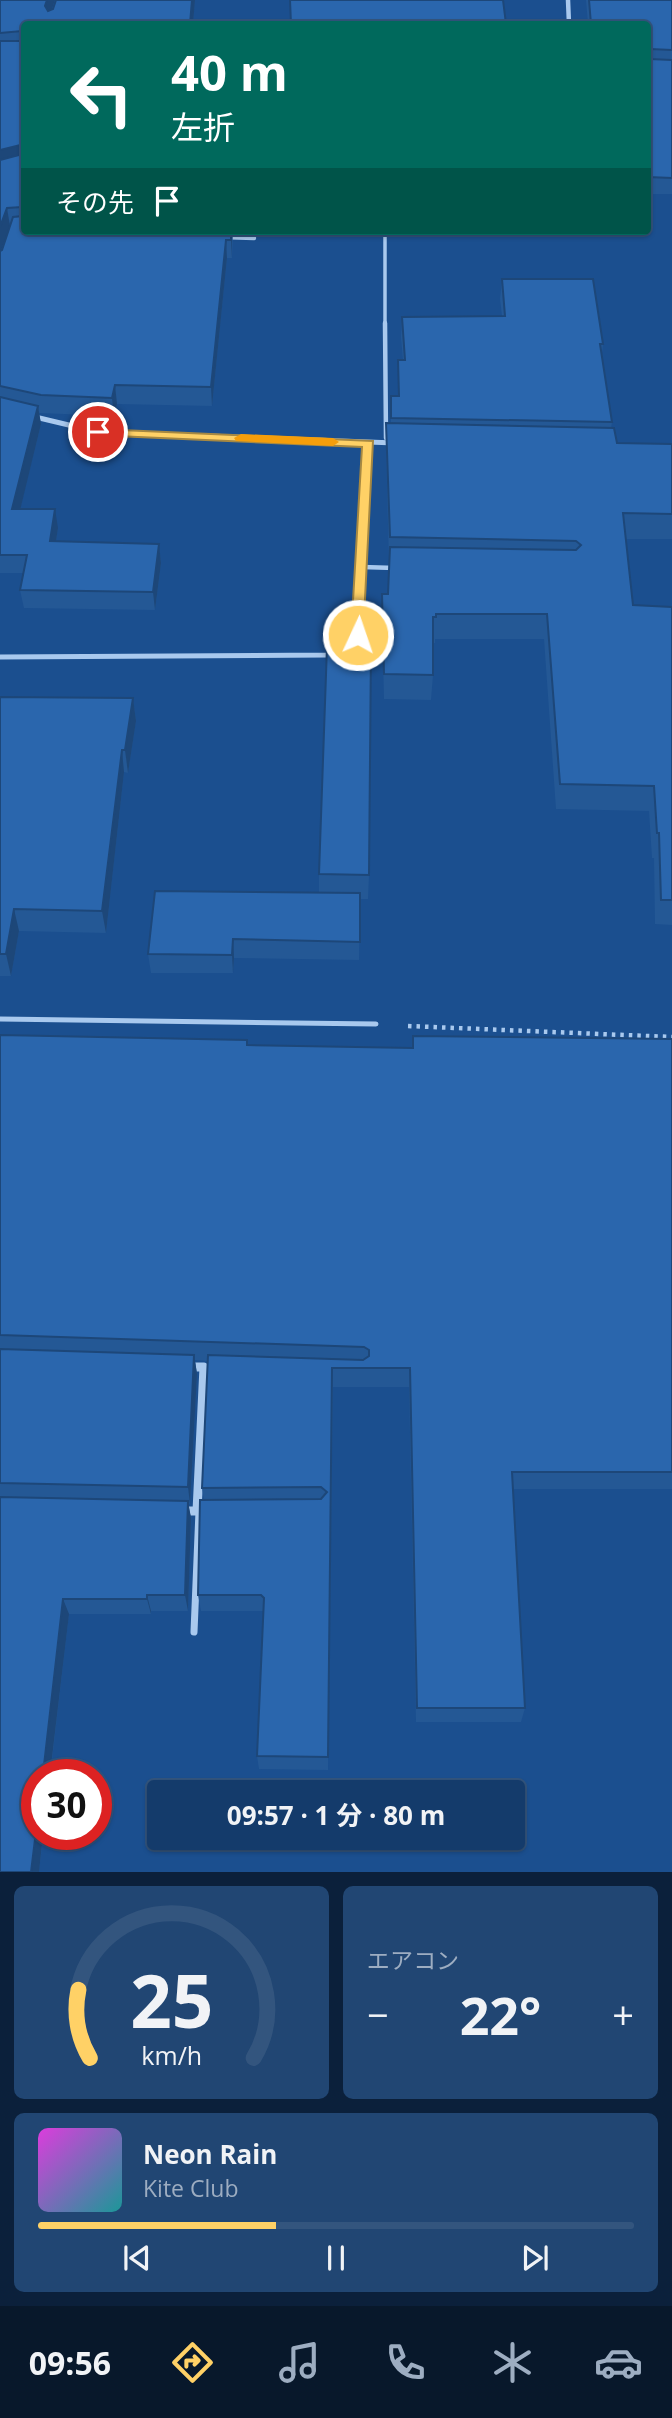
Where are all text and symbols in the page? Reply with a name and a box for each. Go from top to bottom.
text: 40 m [171,39,288,105]
icon: left [56,49,147,140]
text: 左折 [171,105,235,148]
icon: arrive [148,182,186,220]
text: その先 [56,184,134,220]
pin [68,402,128,462]
icon: arrive [79,413,117,451]
position arrow [321,598,395,672]
speed limit sign: 30 [21,1759,112,1850]
text: 09:57 · 1 分 · 80 m [227,1797,445,1833]
text: エアコン [367,1944,459,1976]
text: 25 [130,1951,213,2050]
text: 22° [460,1979,541,2050]
text: − [367,1988,389,2040]
text: + [612,1988,634,2040]
text: km/h [141,2038,202,2072]
text: Neon Rain [143,2136,277,2172]
text: Kite Club [143,2172,238,2204]
icon: previous [118,2239,156,2277]
icon: pause [317,2239,355,2277]
icon: next [516,2239,554,2277]
icon: directions [168,2338,217,2387]
icon: music [275,2338,324,2387]
icon: phone [381,2338,430,2387]
icon: climate [488,2338,537,2387]
icon: car [594,2338,643,2387]
text: 09:56 [29,2341,111,2384]

